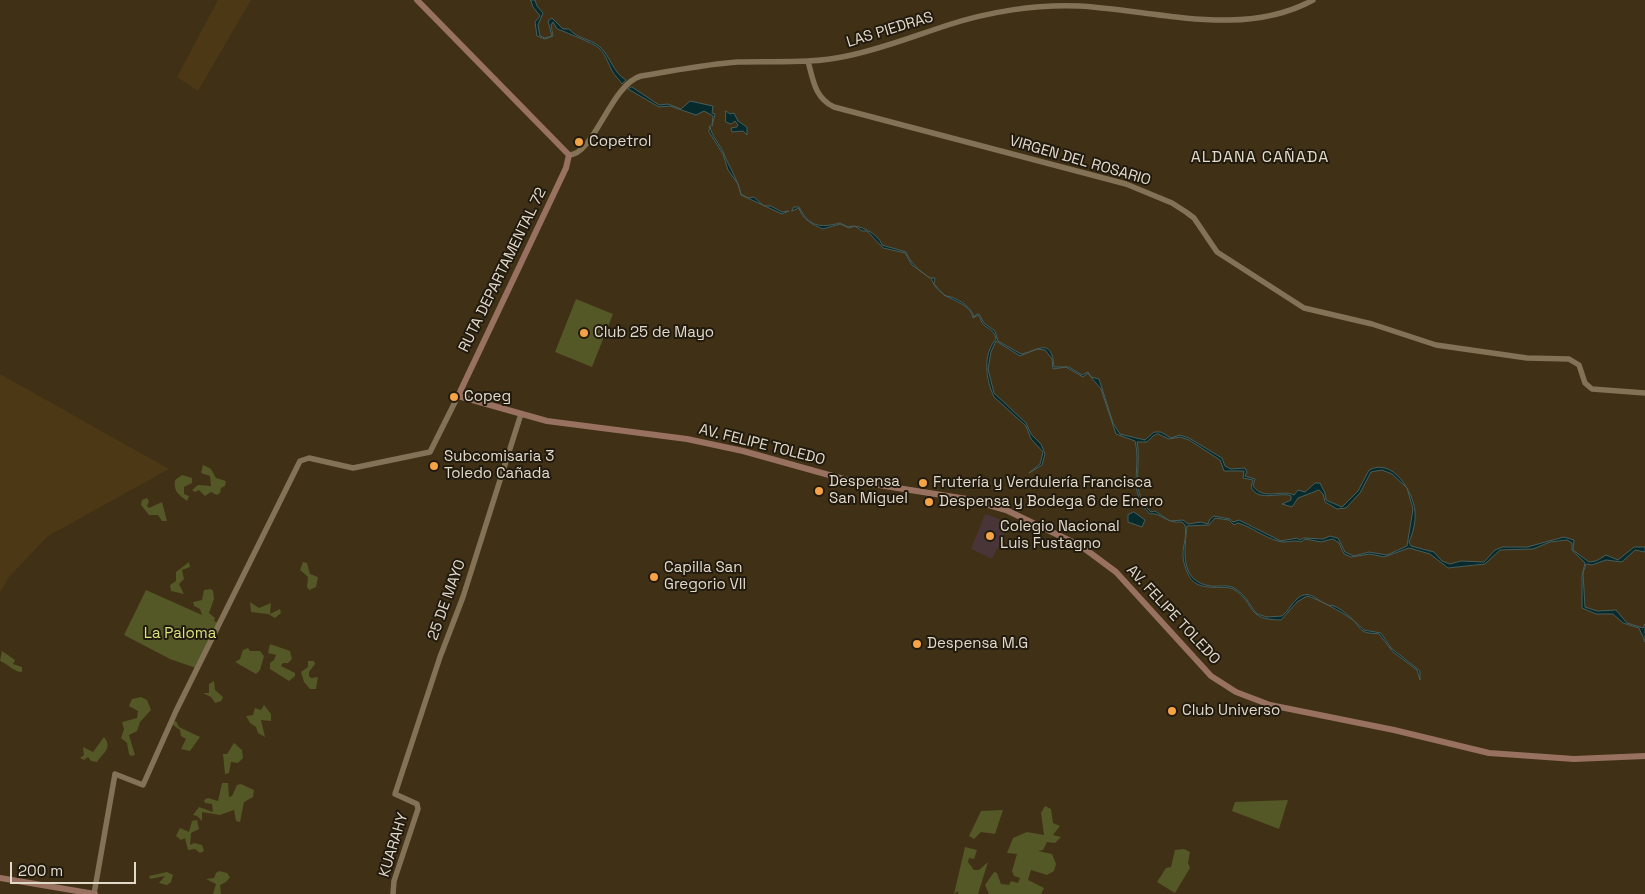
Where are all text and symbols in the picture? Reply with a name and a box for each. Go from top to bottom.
street label: LAS PIEDRAS [844,8,936,52]
street label: VIRGEN DEL ROSARIO [1007,132,1153,190]
place label: Copetrol [589,133,651,151]
marker: Copetrol [573,136,585,148]
district label: ALDANA CAÑADA [1189,148,1331,168]
street label: RUTA DEPARTAMENTAL 72 [455,185,551,355]
place label: Club 25 de Mayo [594,324,714,342]
marker: Club 25 de Mayo [578,327,590,339]
place label: Copeg [464,388,511,406]
marker: Copeg [448,391,460,403]
street label: AV. FELIPE TOLEDO [697,421,827,469]
place label: Subcomisaria 3 Toledo Cañada [444,448,554,483]
marker: Subcomisaria 3 Toledo Cañada [428,460,440,472]
place label: Despensa San Miguel [829,473,908,508]
place label: Frutería y Verdulería Francisca [933,474,1152,492]
marker: Frutería y Verdulería Francisca [917,477,929,489]
marker: Despensa San Miguel [813,485,825,497]
place label: Despensa y Bodega 6 de Enero [939,493,1163,511]
marker: Despensa y Bodega 6 de Enero [923,496,935,508]
place label: Colegio Nacional Luis Fustagno [1000,518,1120,553]
marker: Colegio Nacional Luis Fustagno [984,530,996,542]
street label: 25 DE MAYO [424,557,470,643]
place label: Capilla San Gregorio VII [664,559,746,594]
street label: AV. FELIPE TOLEDO [1122,562,1224,668]
marker: Capilla San Gregorio VII [648,571,660,583]
park label: La Paloma [144,625,216,643]
place label: Despensa M.G [927,635,1028,653]
marker: Despensa M.G [911,638,923,650]
place label: Club Universo [1182,702,1280,720]
marker: Club Universo [1166,705,1178,717]
street label: KUARAHY [376,811,412,879]
scale bar [12,852,139,884]
text: 200 m [18,861,63,880]

